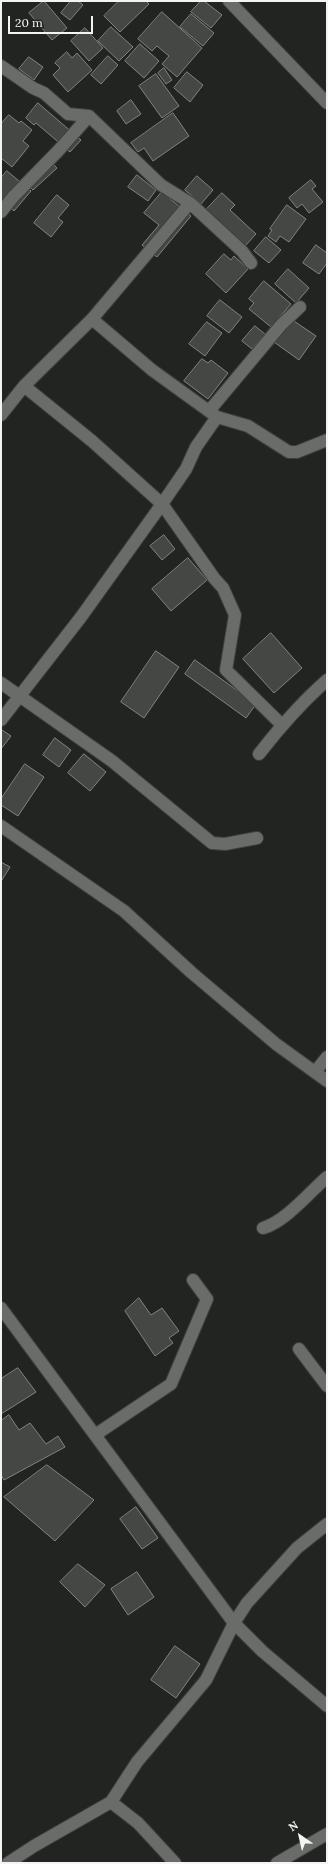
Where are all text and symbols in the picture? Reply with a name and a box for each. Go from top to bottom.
scale bar [10,8,95,34]
text: 20 m [15,15,43,30]
north arrow [280,1816,320,1856]
text: N [286,1818,301,1834]

